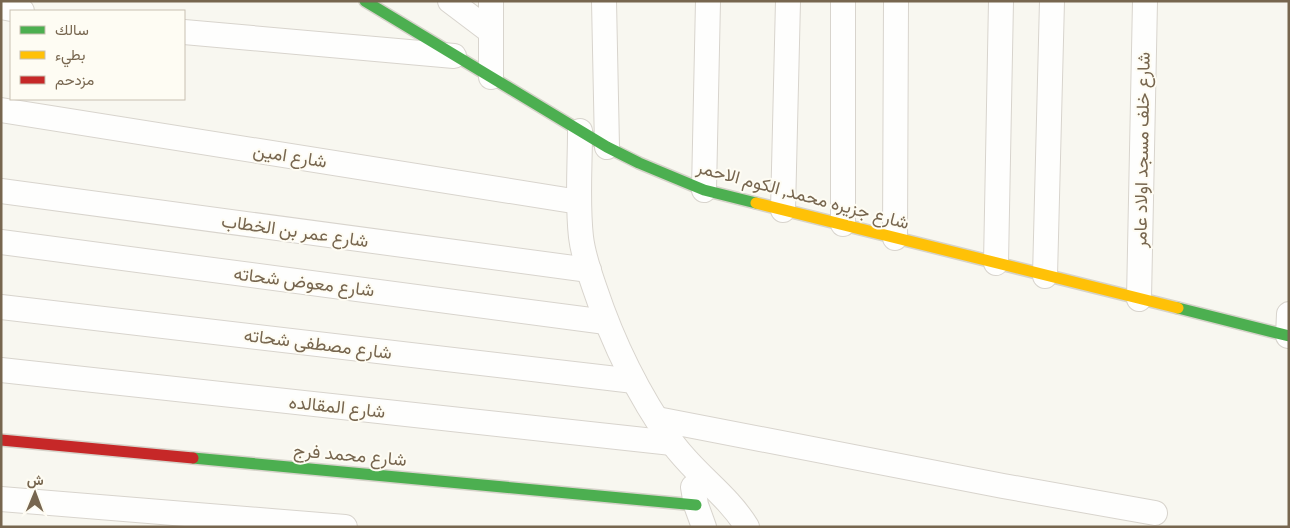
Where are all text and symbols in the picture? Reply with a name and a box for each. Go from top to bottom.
legend [10,10,185,100]
text: سالك [55,21,89,39]
text: بطيء [55,46,85,68]
street label: شارع خلف مسجد اولاد عامر [1129,52,1156,249]
text: مزدحم [55,71,94,90]
street label: شارع امين [251,139,328,174]
street label: شارع جزيره محمد, الكوم الاحمر [693,156,912,235]
street label: شارع عمر بن الخطاب [220,210,370,253]
street label: شارع معوض شحاته [232,262,376,303]
street label: شارع مصطفى شحاته [243,324,393,365]
street label: شارع المقالده [288,391,386,424]
street label: شارع محمد فرج [292,439,408,472]
north arrow [10,468,60,518]
text: ش [27,472,44,489]

